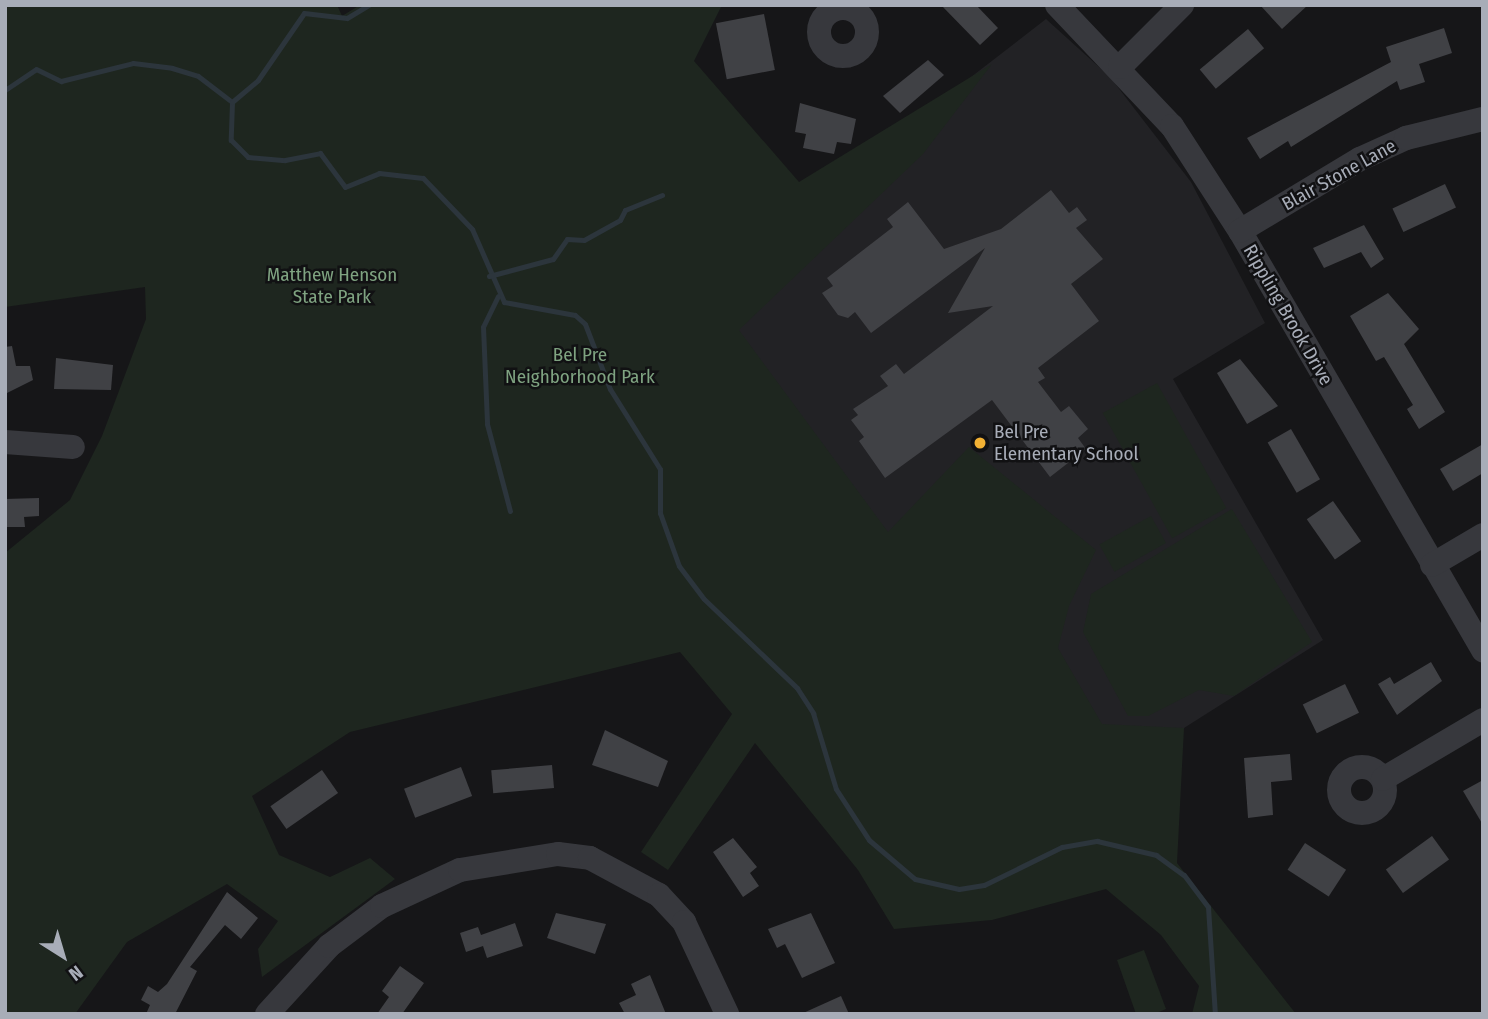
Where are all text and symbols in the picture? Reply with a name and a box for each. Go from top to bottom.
street label: Blair Stone Lane [1278,134,1400,216]
street label: Rippling Brook Drive [1238,241,1338,389]
park label: Matthew Henson State Park [267,264,397,308]
park label: Bel Pre Neighborhood Park [505,344,655,388]
place label: Bel Pre Elementary School [994,421,1139,465]
marker: Bel Pre Elementary School [972,435,988,451]
north arrow [28,921,98,991]
text: N [64,961,87,986]

